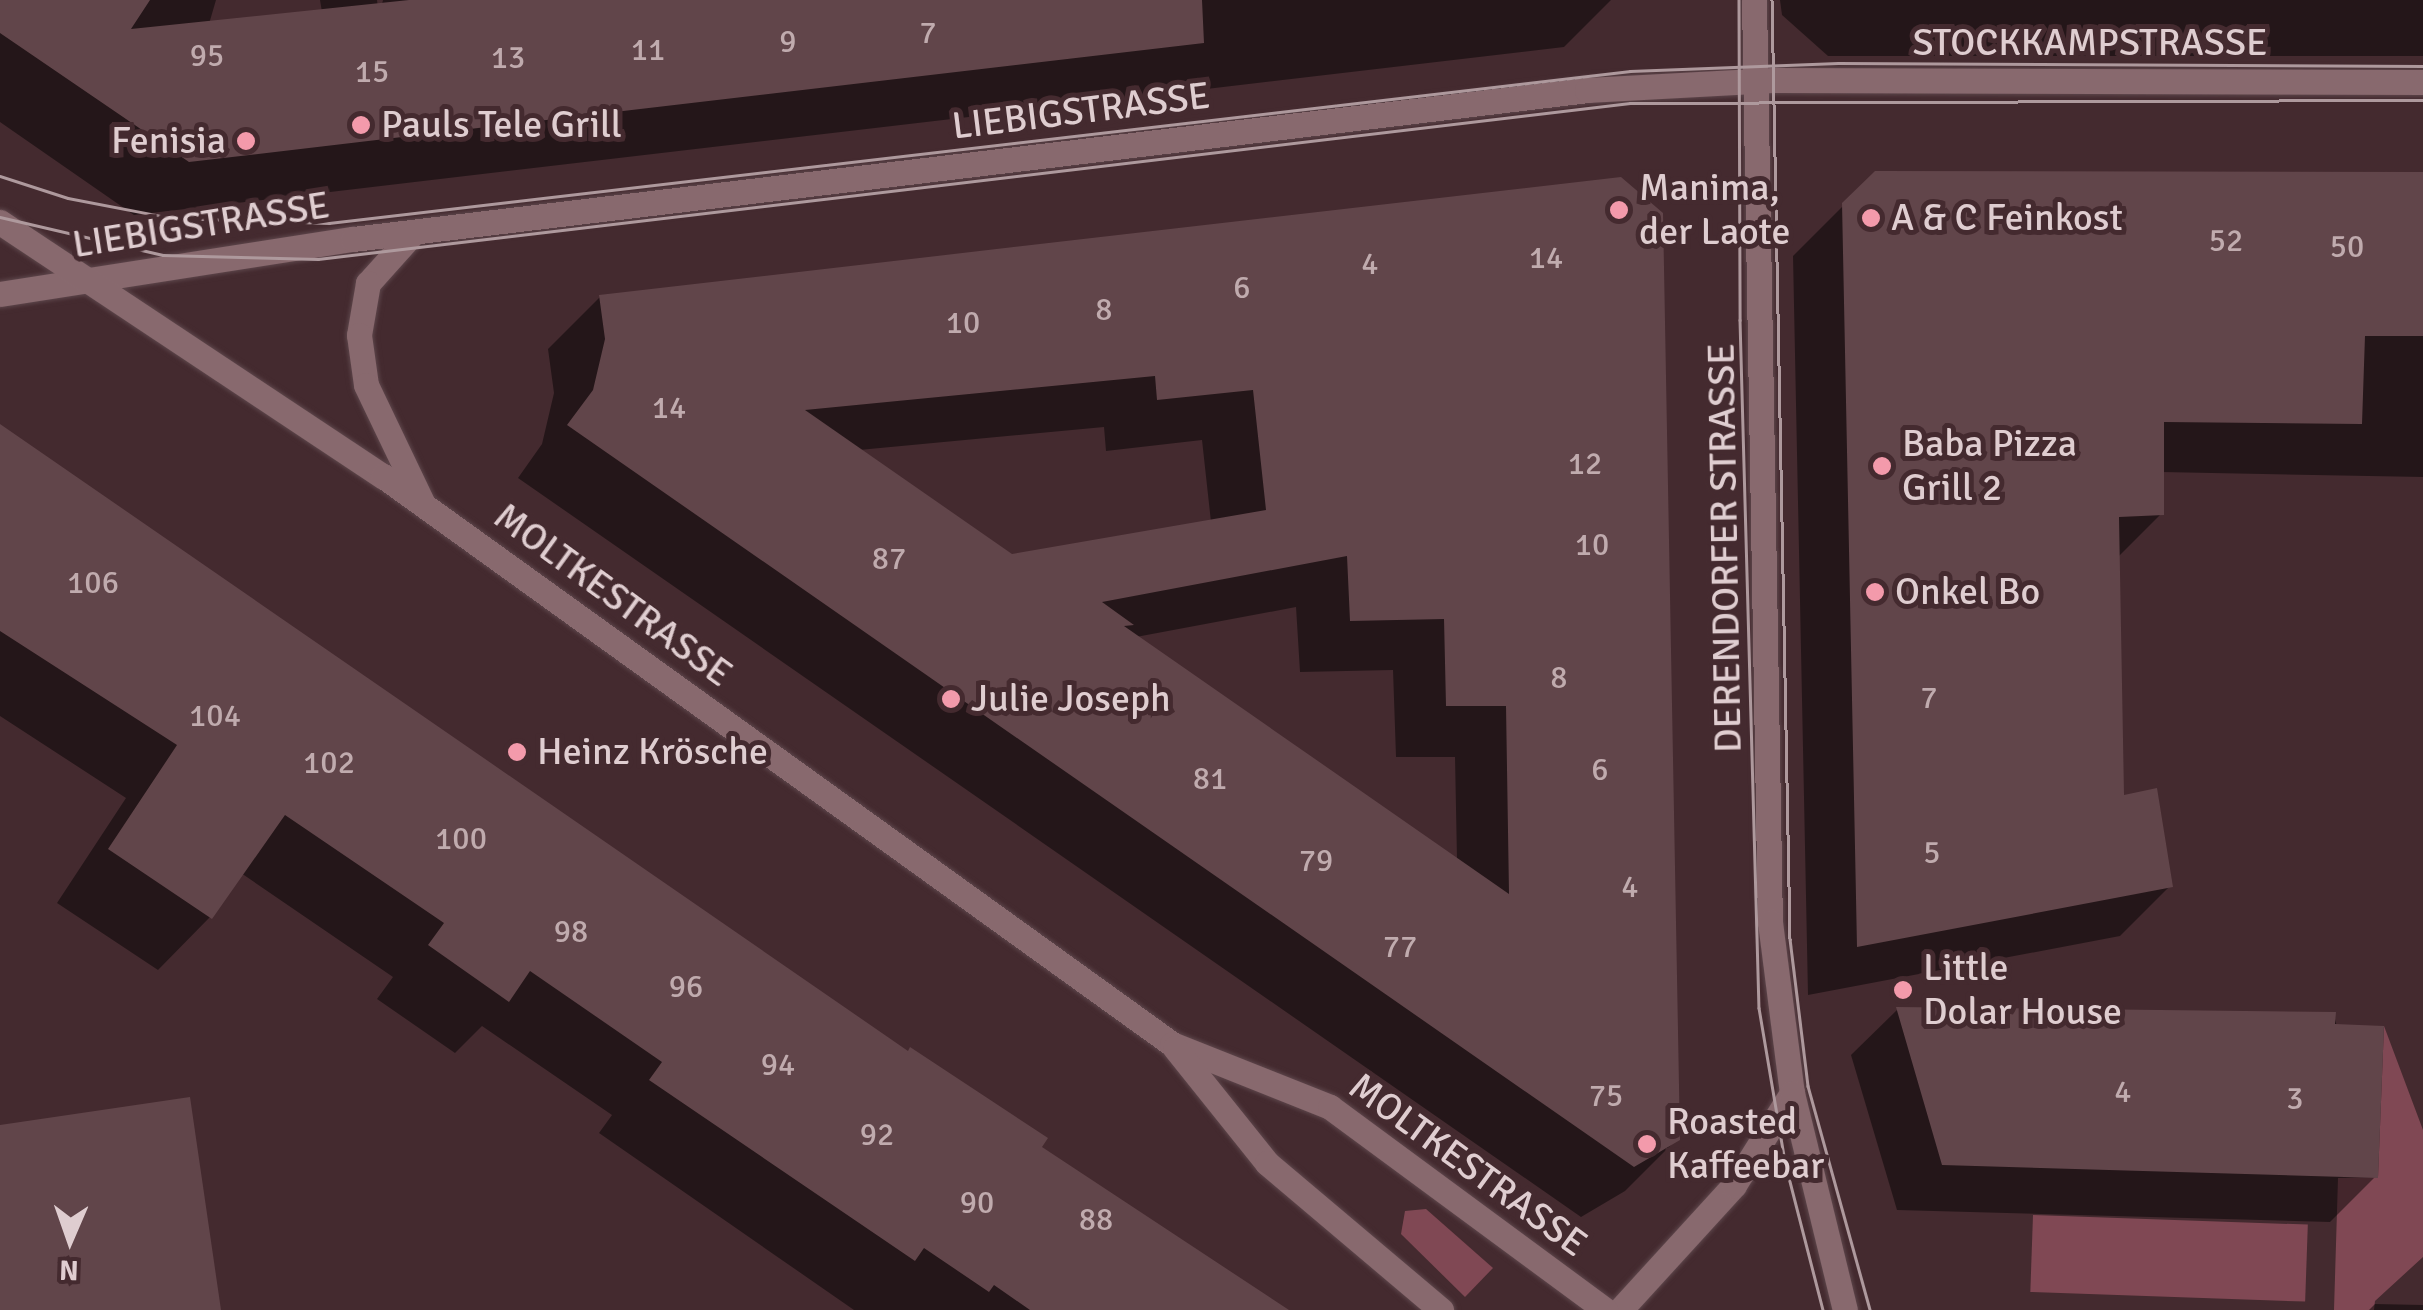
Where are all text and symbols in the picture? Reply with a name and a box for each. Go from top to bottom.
house number: 7 [919,14,937,52]
street label: STOCKKAMPSTRASSE [1912,20,2268,66]
house number: 9 [779,23,797,61]
house number: 11 [631,31,665,69]
house number: 95 [190,37,224,75]
house number: 13 [491,39,525,77]
house number: 15 [355,53,389,91]
street label: LIEBIGSTRASSE [950,73,1212,149]
place label: Pauls Tele Grill [381,102,622,148]
marker: Pauls Tele Grill [350,114,372,136]
place label: Fenisia [111,118,226,164]
marker: Fenisia [235,130,257,152]
place label: Manima, der Laote [1639,165,1790,254]
street label: LIEBIGSTRASSE [69,182,333,268]
place label: A & C Feinkost [1891,195,2123,241]
marker: Manima, der Laote [1608,199,1630,221]
marker: A & C Feinkost [1860,207,1882,229]
house number: 52 [2209,222,2243,260]
house number: 50 [2330,228,2364,266]
house number: 14 [1529,239,1563,277]
house number: 4 [1361,245,1379,283]
house number: 6 [1233,269,1251,307]
house number: 8 [1095,291,1113,329]
house number: 10 [946,304,980,342]
street label: DERENDORFER STRASSE [1699,343,1751,753]
house number: 14 [652,389,686,427]
place label: Baba Pizza Grill 2 [1902,421,2077,510]
house number: 12 [1568,445,1602,483]
marker: Baba Pizza Grill 2 [1871,455,1893,477]
street label: MOLTKESTRASSE [485,493,741,697]
house number: 10 [1575,526,1609,564]
house number: 87 [872,540,906,578]
house number: 106 [67,564,119,602]
place label: Onkel Bo [1895,569,2040,615]
marker: Onkel Bo [1864,581,1886,603]
house number: 8 [1550,659,1568,697]
place label: Julie Joseph [971,676,1171,722]
house number: 7 [1920,679,1938,717]
marker: Julie Joseph [940,688,962,710]
house number: 104 [189,697,241,735]
place label: Heinz Krösche [537,729,768,775]
marker: Heinz Krösche [506,741,528,763]
house number: 102 [303,744,355,782]
house number: 6 [1591,751,1609,789]
house number: 81 [1193,760,1227,798]
house number: 100 [435,820,487,858]
house number: 5 [1923,834,1941,872]
house number: 79 [1299,842,1333,880]
house number: 4 [1621,868,1639,906]
house number: 98 [554,913,588,951]
house number: 77 [1383,928,1417,966]
place label: Little Dolar House [1923,945,2122,1034]
house number: 96 [669,968,703,1006]
marker: Little Dolar House [1892,979,1914,1001]
house number: 94 [761,1046,795,1084]
street label: MOLTKESTRASSE [1340,1063,1596,1267]
house number: 4 [2114,1073,2132,1111]
house number: 75 [1589,1077,1623,1115]
house number: 3 [2286,1080,2304,1118]
place label: Roasted Kaffeebar [1667,1099,1824,1188]
house number: 92 [860,1116,894,1154]
marker: Roasted Kaffeebar [1636,1133,1658,1155]
house number: 90 [960,1184,994,1222]
north arrow [20,1190,120,1290]
house number: 88 [1079,1201,1113,1239]
text: N [59,1253,79,1287]

